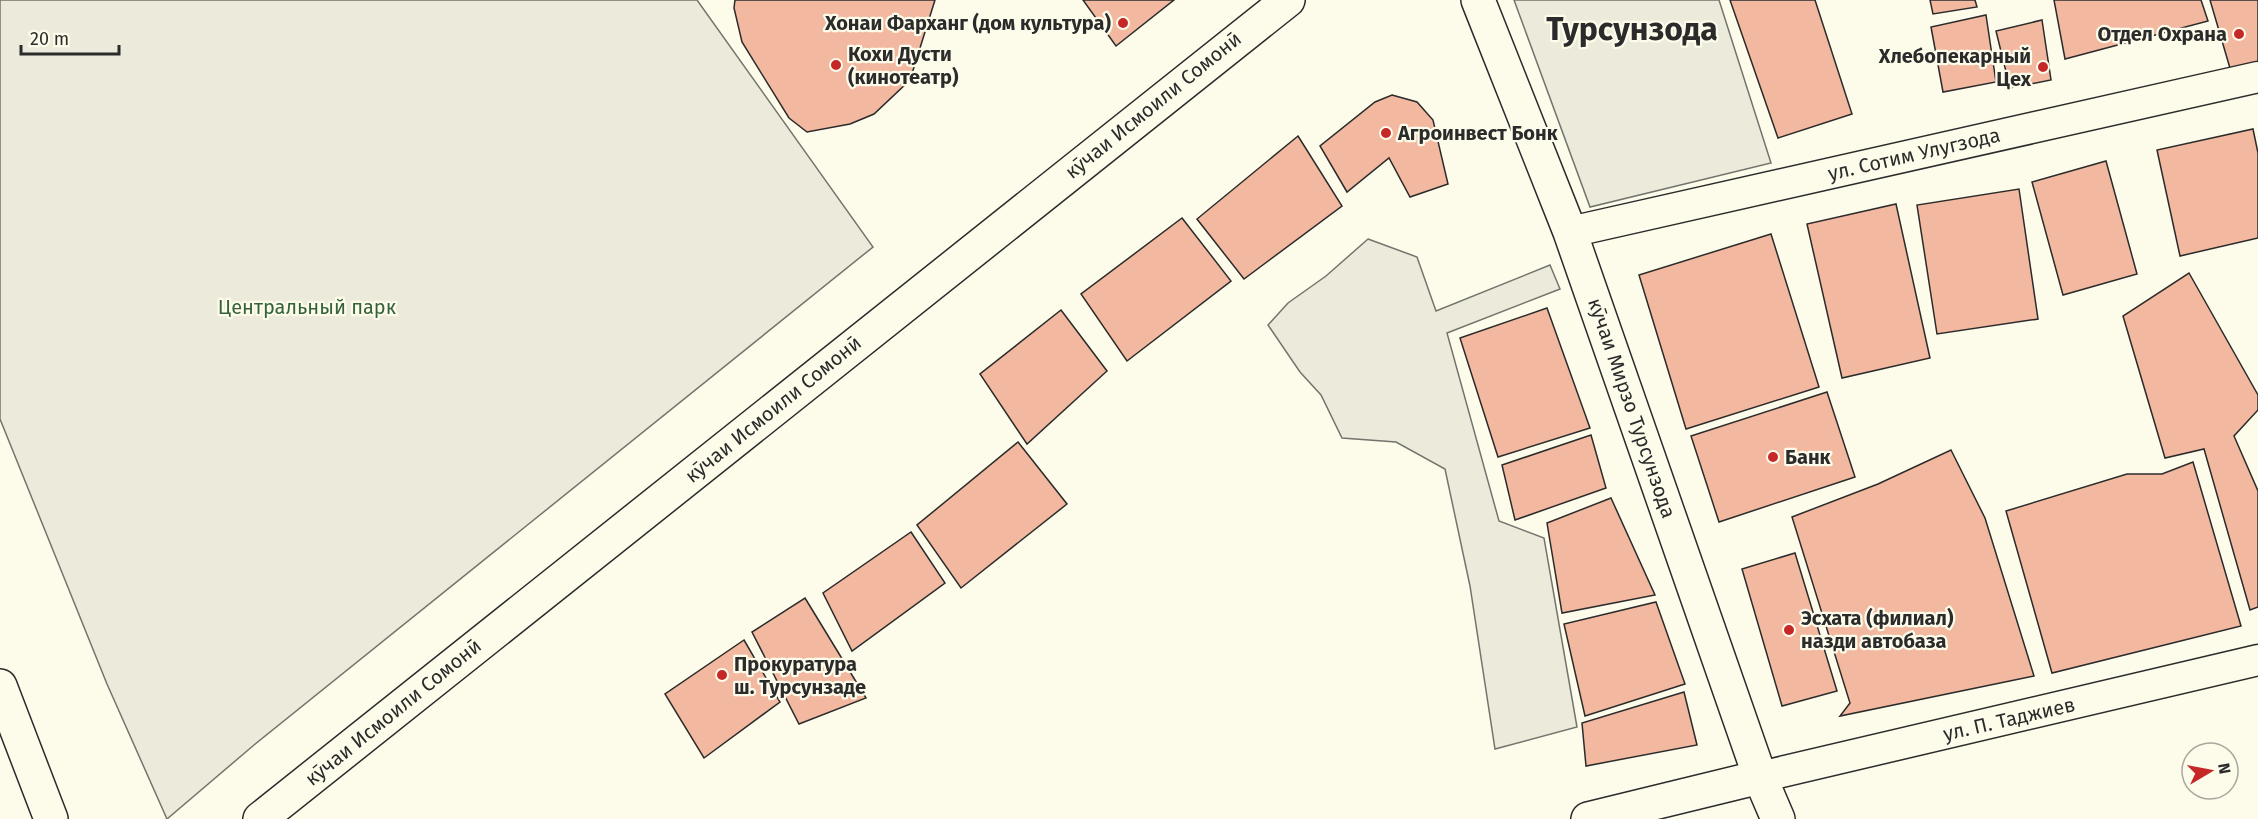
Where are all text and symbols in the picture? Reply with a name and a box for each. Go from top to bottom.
district label: Турсунзода [1546,10,1718,48]
place label: Хонаи Фарханг (дом культура) [824,11,1111,35]
marker: Хонаи Фарханг (дом культура) [1116,16,1130,30]
scale bar [21,18,118,56]
place label: Отдел Охрана [2098,22,2227,46]
street label: кӯчаи Исмоили Сомонӣ [1060,26,1246,184]
marker: Отдел Охрана [2232,27,2246,41]
text: 20 m [30,28,69,50]
place label: Кохи Дусти (кинотеатр) [848,42,959,89]
place label: Хлебопекарный Цех [1878,44,2032,91]
marker: Кохи Дусти (кинотеатр) [829,58,843,72]
marker: Хлебопекарный Цех [2036,60,2050,74]
place label: Агроинвест Бонк [1397,121,1559,145]
street label: ул. Сотим Улугзода [1826,123,2002,185]
marker: Агроинвест Бонк [1379,126,1393,140]
park label: Центральный парк [218,295,397,319]
street label: кӯчаи Мирзо Турсунзода [1583,295,1681,521]
street label: кӯчаи Исмоили Сомонӣ [680,330,866,488]
place label: Банк [1785,445,1832,469]
marker: Банк [1766,450,1780,464]
place label: Эсхата (филиал) назди автобаза [1801,606,1954,653]
marker: Эсхата (филиал) назди автобаза [1782,623,1796,637]
street label: кӯчаи Исмоили Сомонӣ [300,633,486,791]
place label: Прокуратура ш. Турсунзаде [734,652,866,699]
marker: Прокуратура ш. Турсунзаде [715,668,729,682]
street label: ул. П. Таджиев [1941,692,2077,746]
north arrow [2180,741,2240,801]
text: N [2214,762,2235,775]

